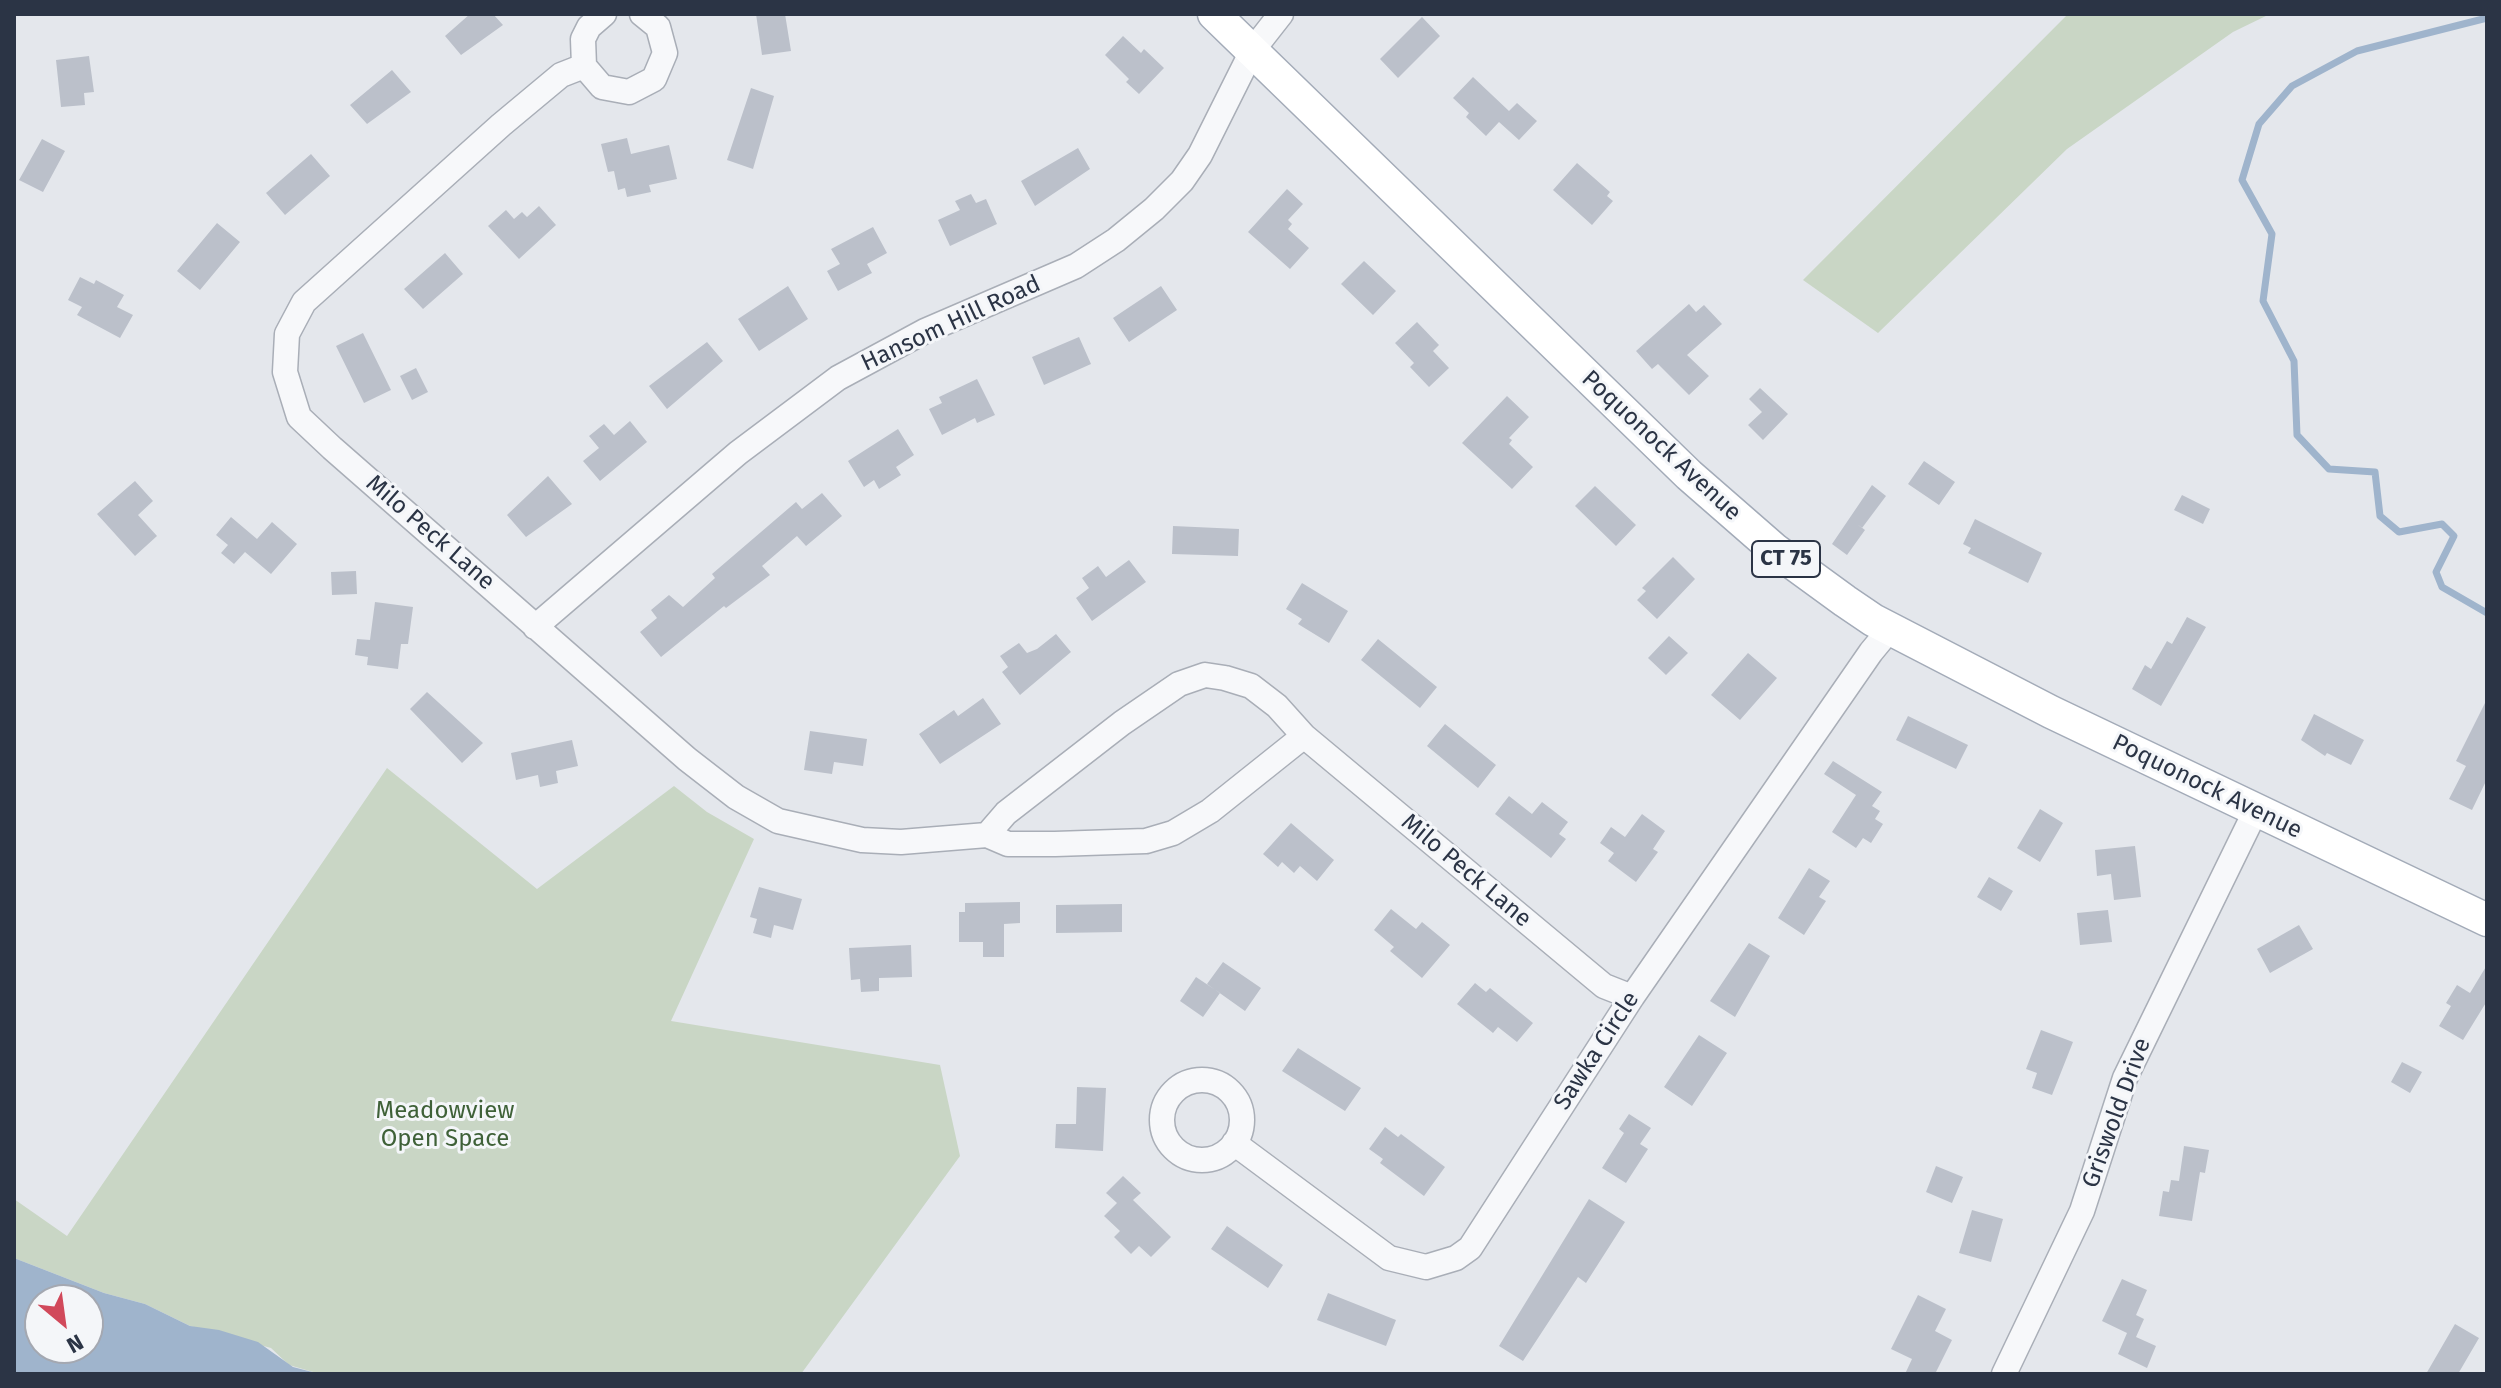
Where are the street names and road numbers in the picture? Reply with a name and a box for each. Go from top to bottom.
street label: Hansom Hill Road [857,270,1045,378]
street label: Poquonock Avenue [1575,365,1747,527]
street label: Milo Peck Lane [360,469,500,597]
road number: CT 75 [1752,541,1820,577]
street label: Poquonock Avenue [2107,729,2307,845]
street label: Milo Peck Lane [1395,808,1537,934]
street label: Sawka Circle [1548,987,1646,1115]
street label: Griswold Drive [2077,1034,2157,1192]

